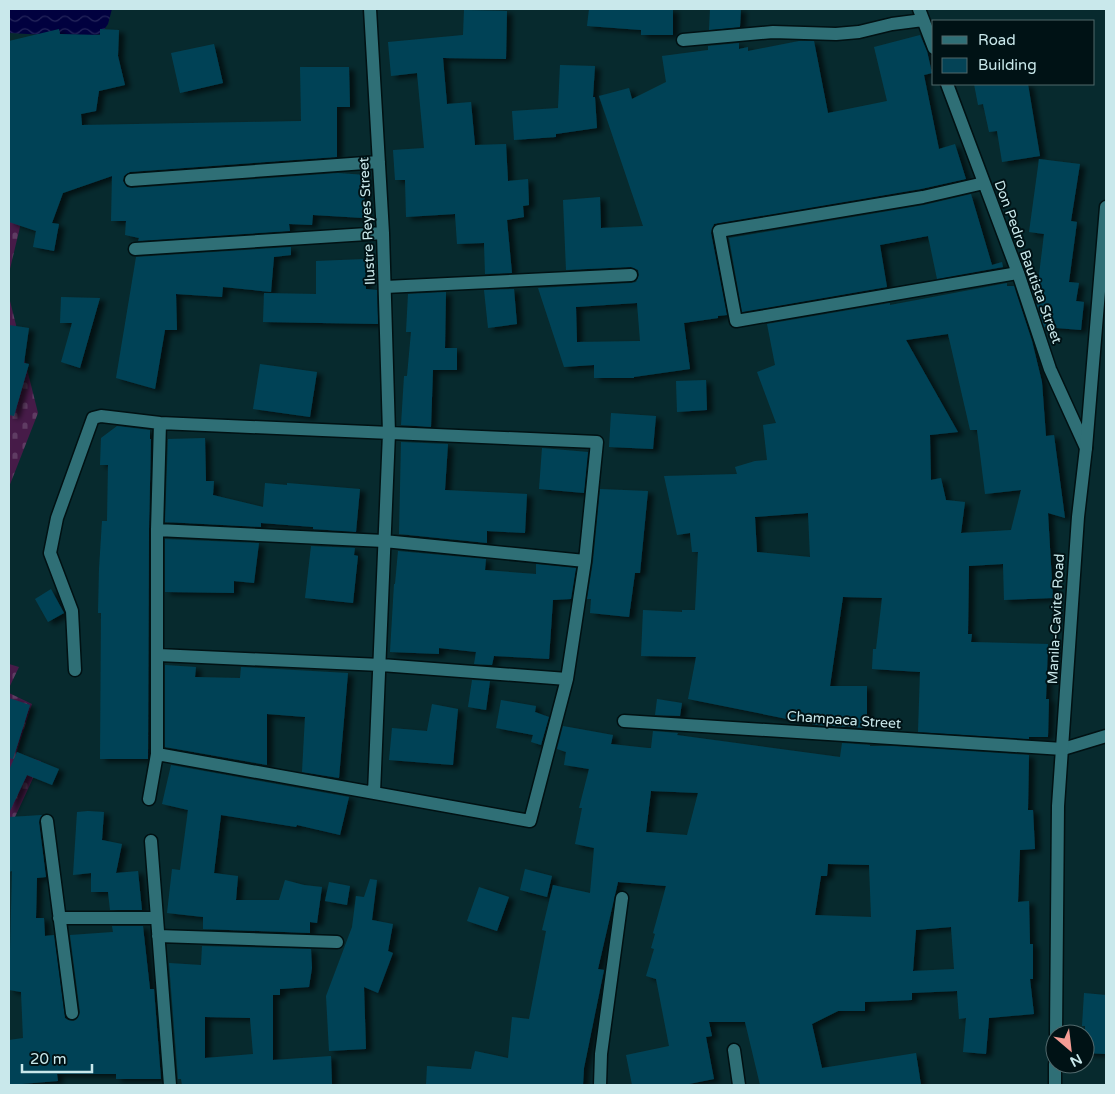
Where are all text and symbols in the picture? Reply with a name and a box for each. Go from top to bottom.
legend [932,20,1095,85]
text: Road [978,31,1016,49]
text: Building [978,56,1037,74]
street label: Ilustre Reyes Street [355,156,379,285]
street label: Don Pedro Bautista Street [990,178,1066,347]
street label: Manila-Cavite Road [1044,553,1068,685]
street label: Champaca Street [786,708,902,733]
north arrow [1045,1024,1095,1074]
scale bar [22,1042,92,1074]
text: 20 m [30,1050,67,1068]
text: N [1067,1050,1085,1070]

